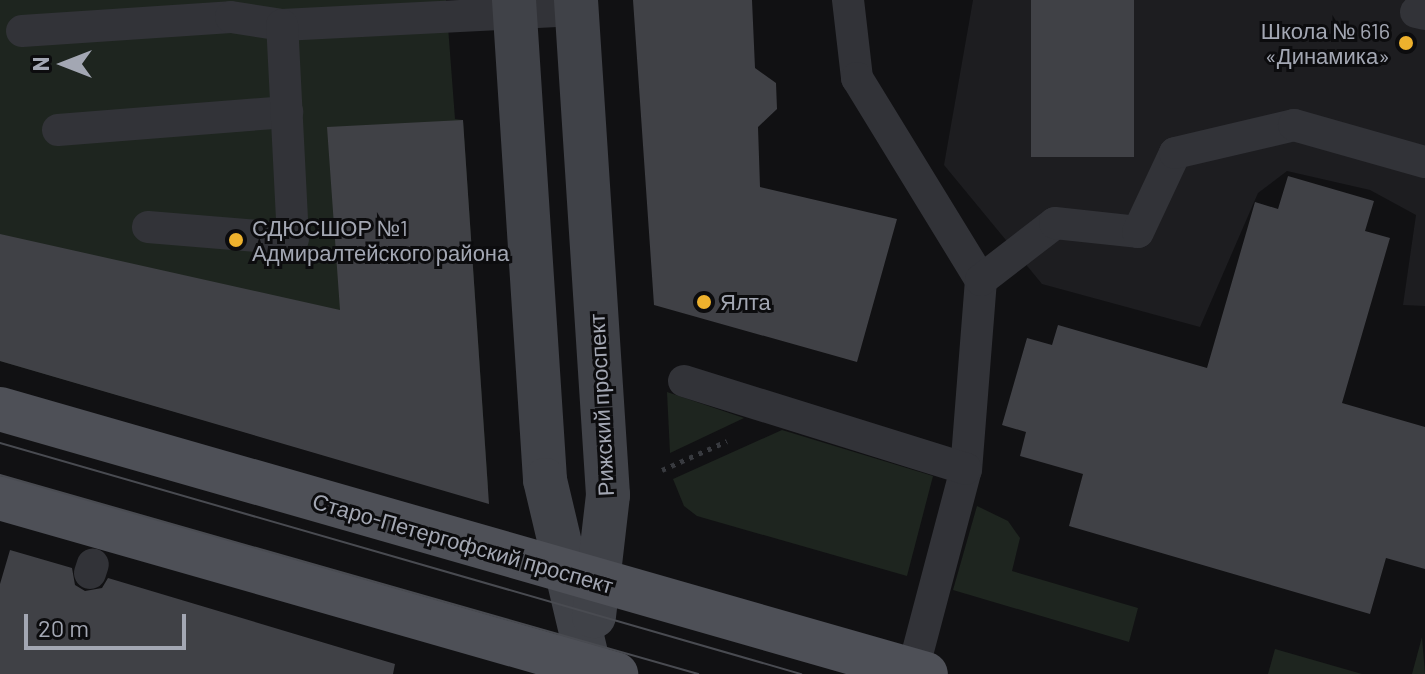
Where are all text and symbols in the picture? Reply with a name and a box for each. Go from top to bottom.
place label: Школа № 616 «Динамика» [1261,17,1390,68]
north arrow [24,24,104,104]
marker: Школа № 616 «Динамика» [1397,34,1415,52]
text: N [27,57,53,71]
place label: СДЮСШОР №1 Адмиралтейского района [252,214,509,266]
marker: СДЮСШОР №1 Адмиралтейского района [227,231,245,249]
place label: Ялта [720,289,771,315]
marker: Ялта [695,293,713,311]
street label: Рижский проспект [583,313,619,497]
street label: Старо-Петергофский проспект [310,487,616,599]
scale bar [28,598,190,648]
text: 20 m [38,613,89,642]

